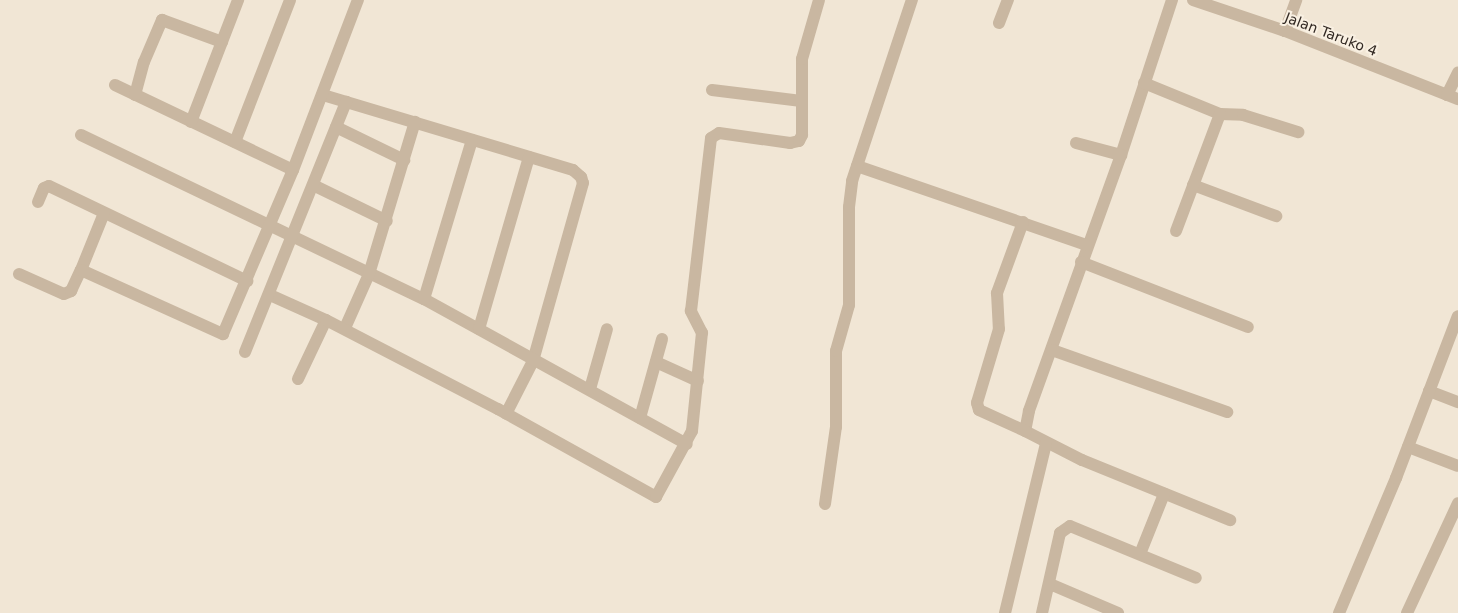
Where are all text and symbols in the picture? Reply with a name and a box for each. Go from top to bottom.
street label: Jalan Taruko 4 [1282,9,1380,59]

